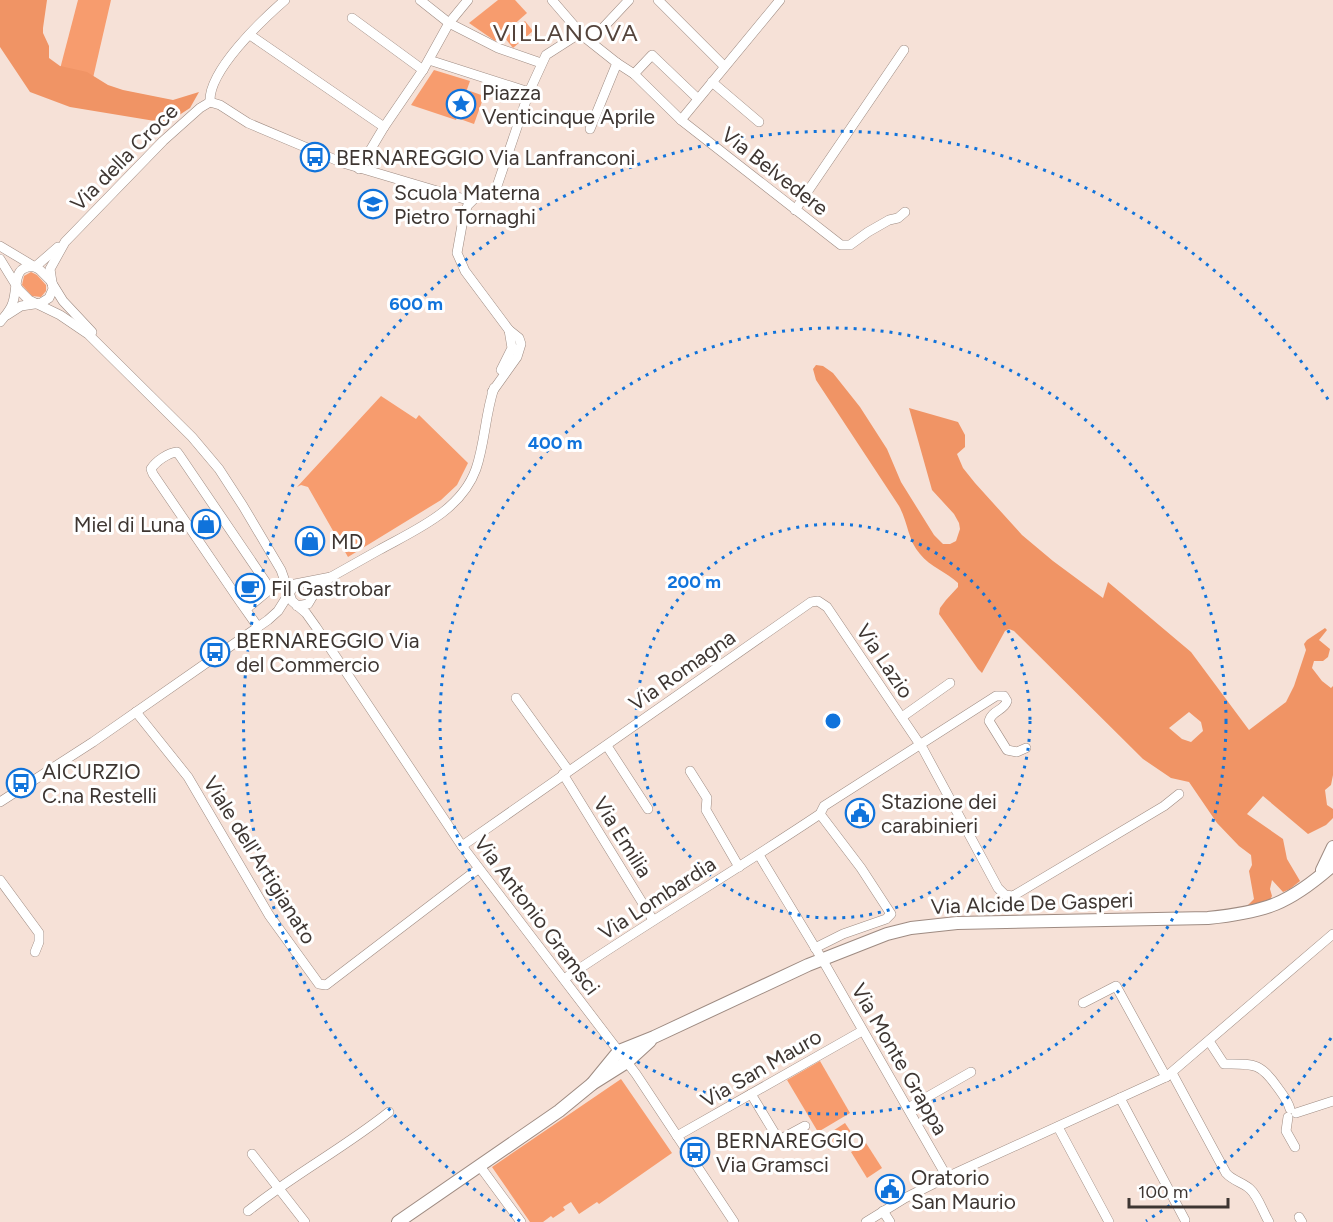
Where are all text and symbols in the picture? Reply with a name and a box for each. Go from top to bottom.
district label: VILLANOVA [493,18,639,47]
place label: Piazza Venticinque Aprile [482,80,655,129]
place icon: Piazza Venticinque Aprile [445,88,477,120]
street label: Via della Croce [65,98,183,216]
street label: Via Belvedere [717,122,833,220]
bus stop icon: BERNAREGGIO Via Lanfranconi [299,141,331,173]
place label: BERNAREGGIO Via Lanfranconi [336,145,635,170]
place label: Scuola Materna Pietro Tornaghi [394,180,540,229]
school or university icon: Scuola Materna Pietro Tornaghi [357,188,389,220]
text: 600 m [389,293,443,315]
text: 400 m [528,432,582,454]
shop icon: Miel di Luna [190,508,222,540]
place label: Miel di Luna [74,512,185,537]
shop icon: MD [294,525,326,557]
place label: MD [331,529,363,554]
text: 200 m [667,571,721,593]
cafe icon: Fil Gastrobar [234,572,266,604]
place label: Fil Gastrobar [271,576,391,601]
street label: Via Lazio [851,619,919,703]
street label: Via Romagna [624,624,740,716]
place label: BERNAREGGIO Via del Commercio [236,628,419,677]
bus stop icon: BERNAREGGIO Via del Commercio [199,636,231,668]
centre of rings [823,711,843,731]
place label: AICURZIO C.na Restelli [42,759,157,808]
bus stop icon: AICURZIO C.na Restelli [5,767,37,799]
street label: Viale dell'Artigianato [198,771,322,949]
place label: Stazione dei carabinieri [881,789,997,838]
street label: Via Emilia [588,792,658,882]
public building icon: Stazione dei carabinieri [844,797,876,829]
street label: Via Antonio Gramsci [469,830,605,1000]
street label: Via Lombardia [594,851,720,945]
street label: Via Alcide De Gasperi [930,887,1134,919]
street label: Via Monte Grappa [846,979,954,1139]
street label: Via San Mauro [696,1023,826,1113]
place label: BERNAREGGIO Via Gramsci [716,1128,864,1177]
bus stop icon: BERNAREGGIO Via Gramsci [679,1136,711,1168]
place label: Oratorio San Maurio [911,1165,1016,1214]
scale bar [1129,1171,1228,1209]
public building icon: Oratorio San Maurio [874,1173,906,1205]
text: 100 m [1138,1181,1188,1203]

